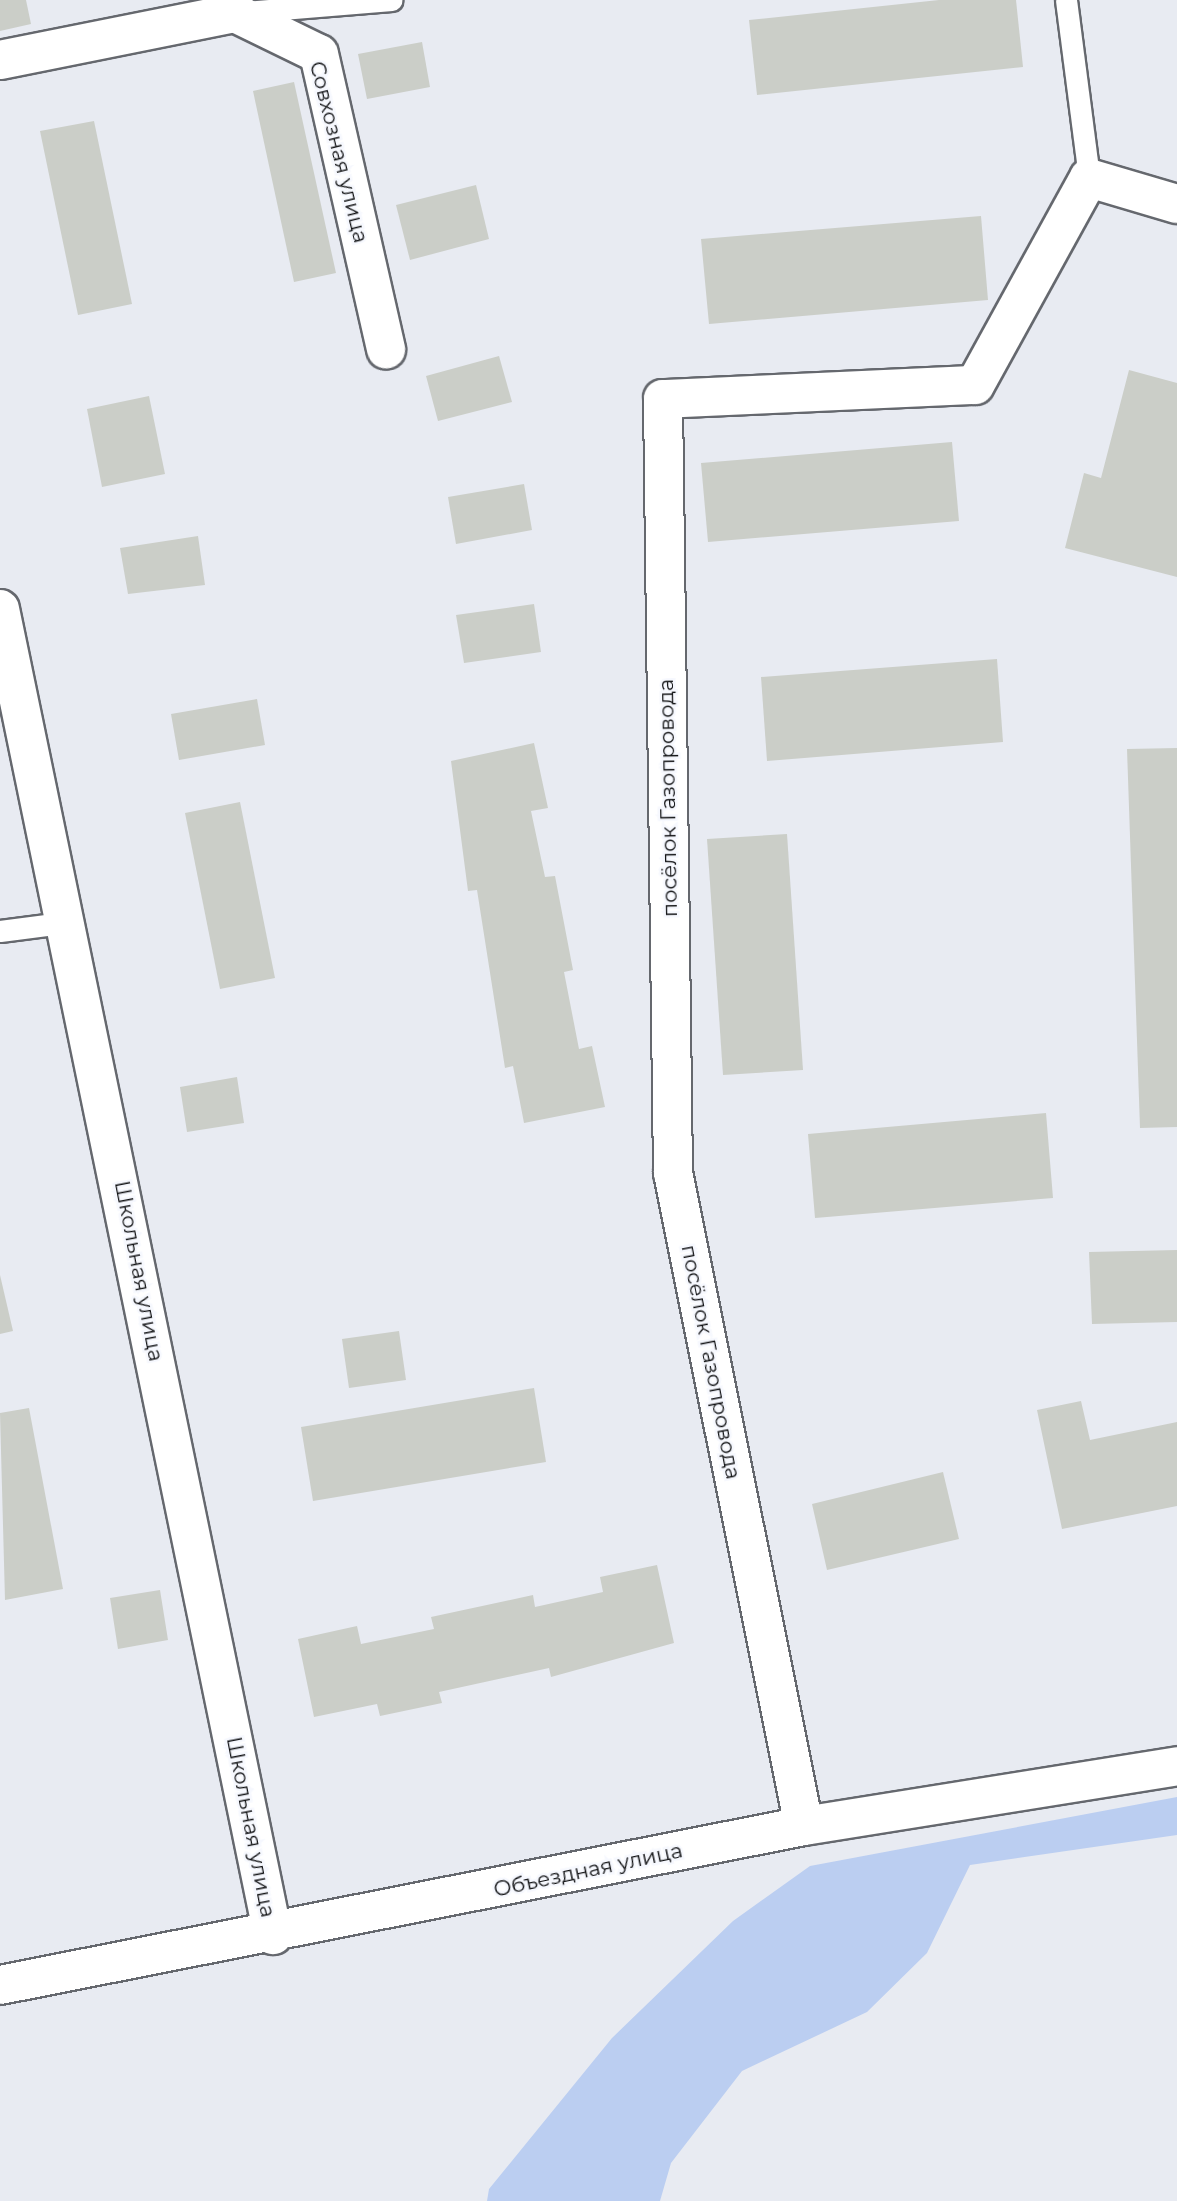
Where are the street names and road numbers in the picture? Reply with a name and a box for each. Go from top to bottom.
street label: Совхозная улица [304,59,374,245]
street label: посёлок Газопровода [653,679,683,917]
street label: Школьная улица [109,1179,169,1363]
street label: посёлок Газопровода [676,1243,746,1481]
street label: Школьная улица [221,1735,281,1919]
street label: Объездная улица [491,1838,685,1902]

